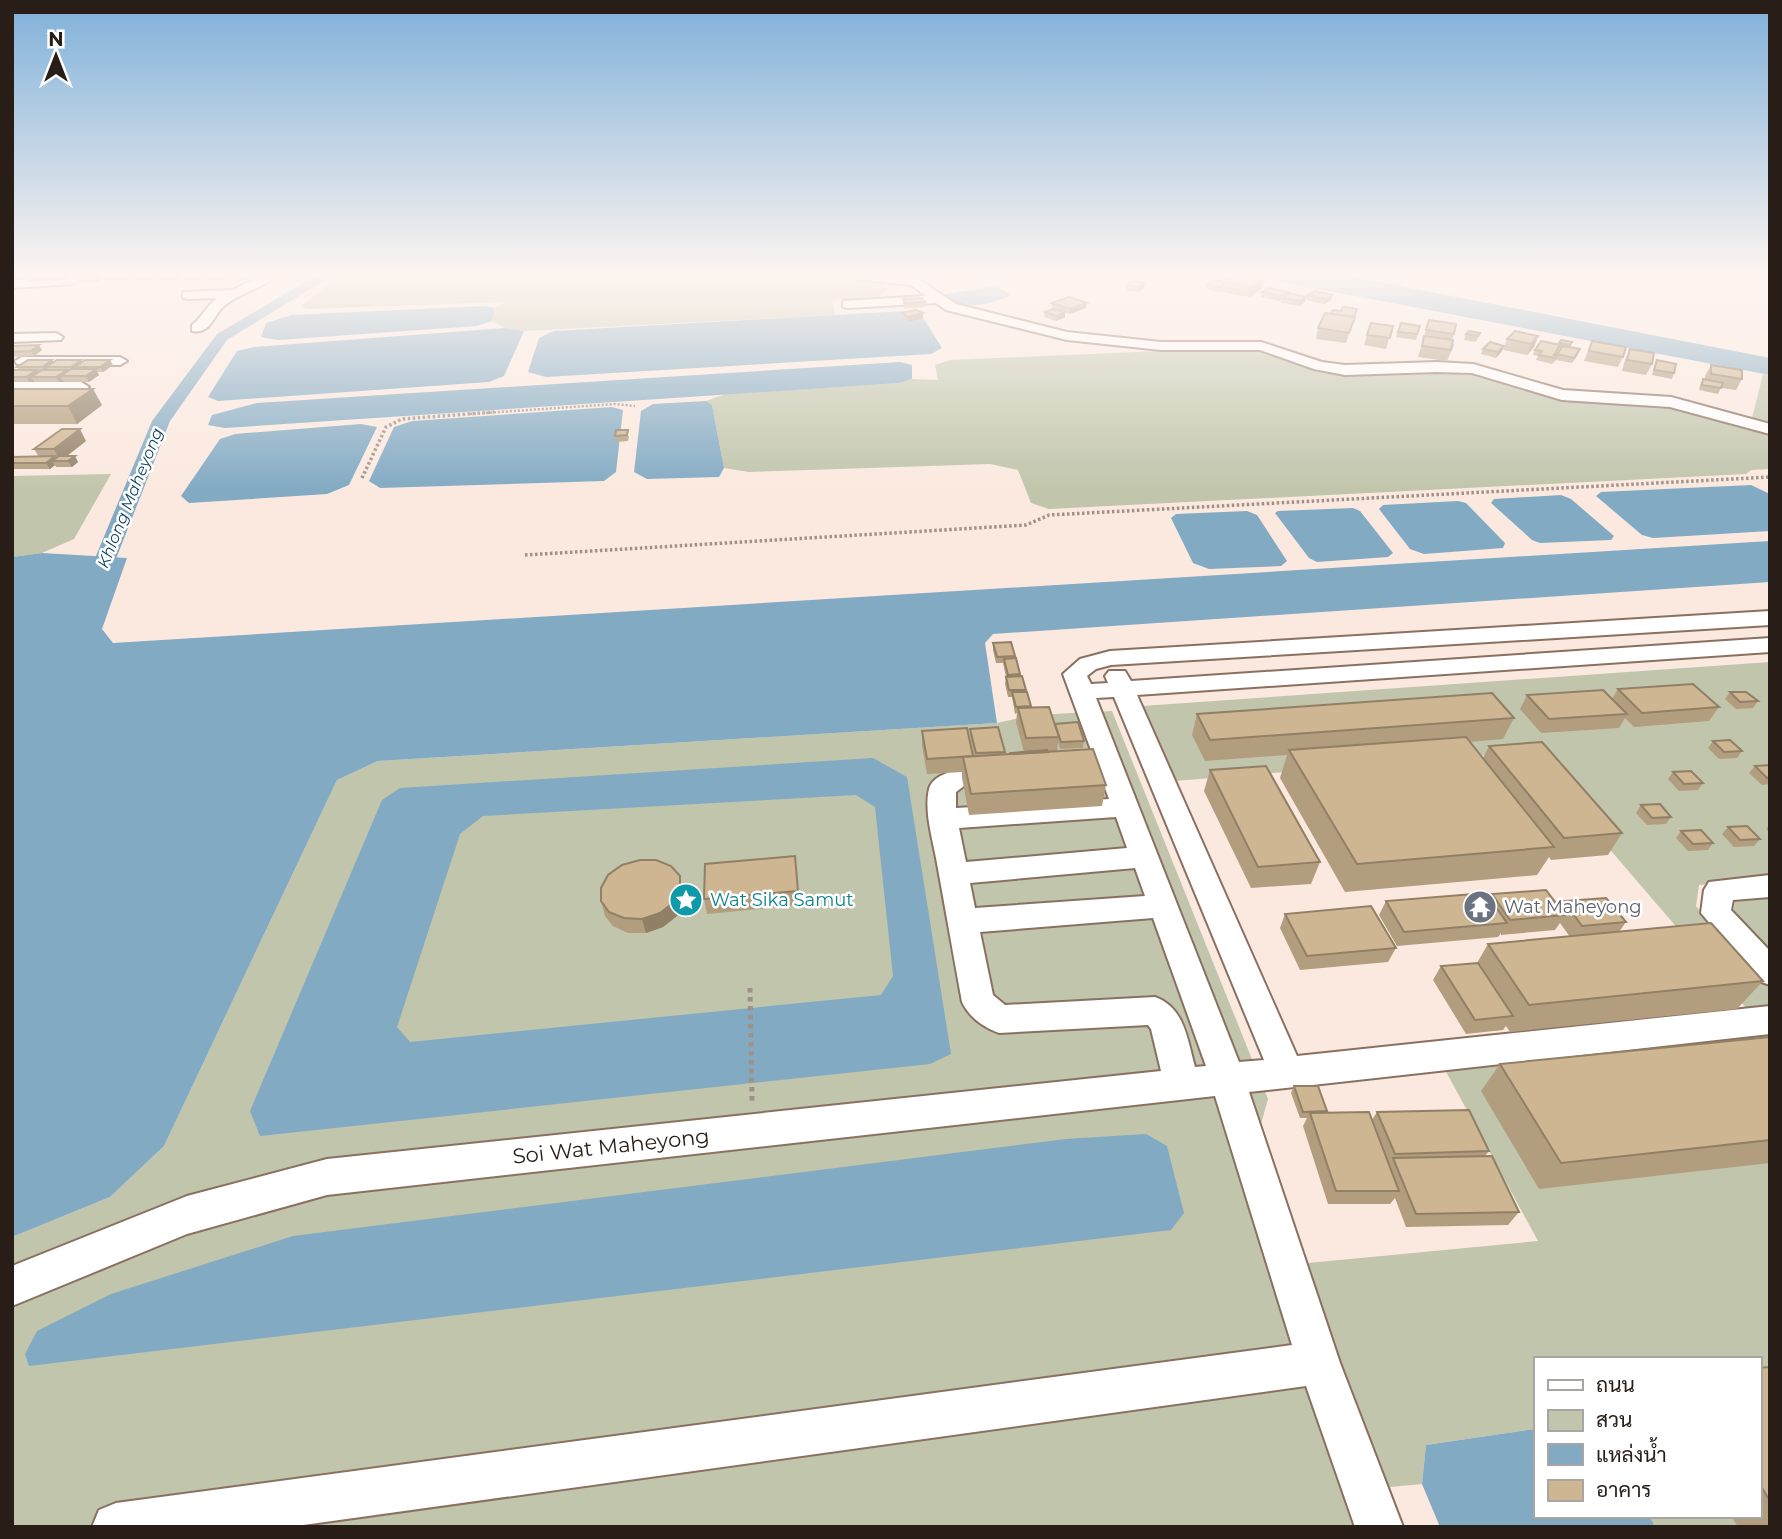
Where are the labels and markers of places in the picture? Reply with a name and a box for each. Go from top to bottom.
place icon: Wat Sika Samut [667,881,705,919]
temple icon: Wat Maheyong [1461,888,1499,926]
place label: Wat Sika Samut [710,889,854,911]
place label: Wat Maheyong [1504,896,1642,918]

